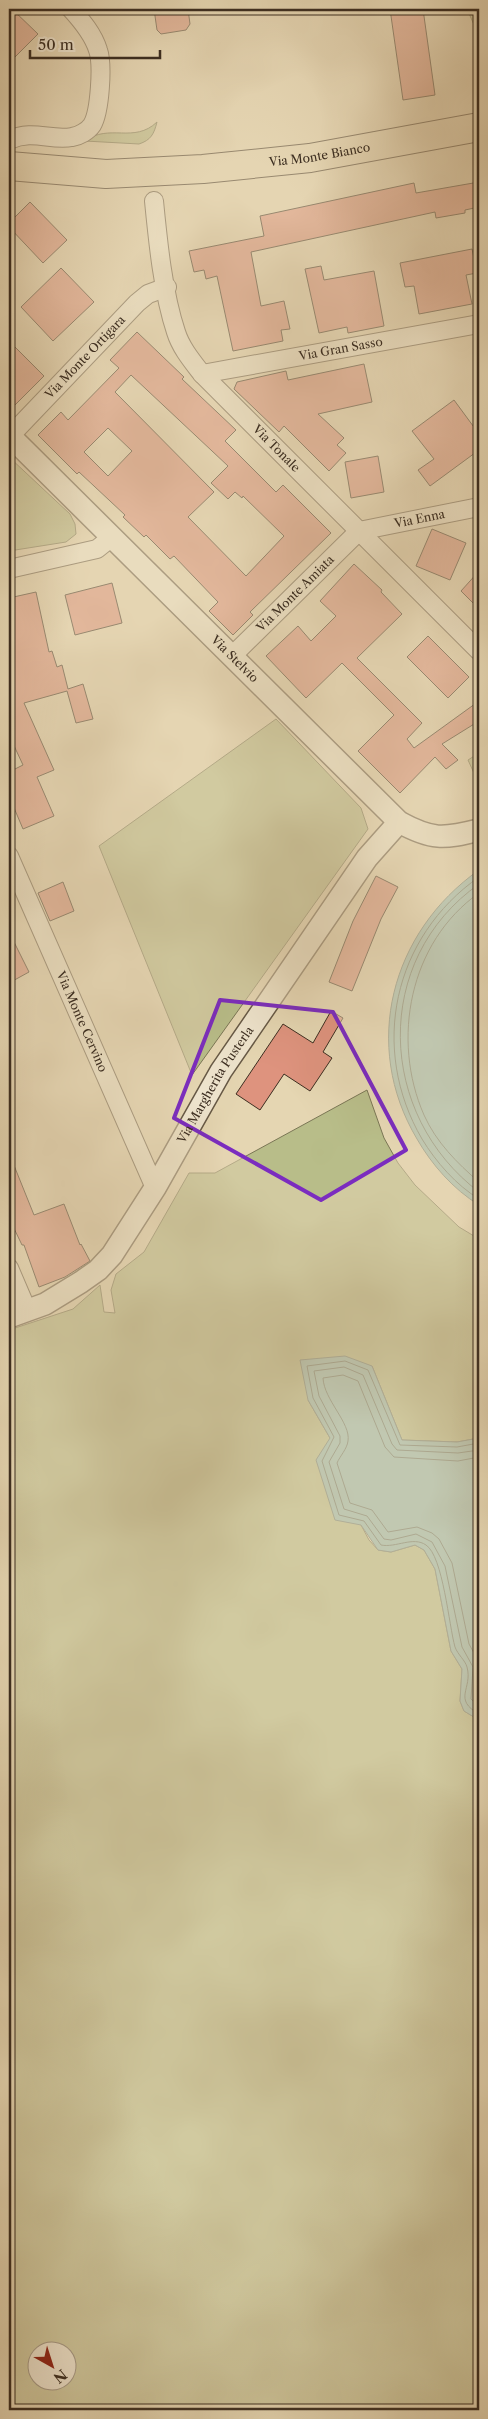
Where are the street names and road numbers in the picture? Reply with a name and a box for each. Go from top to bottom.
street label: Via Monte Bianco [267,139,371,169]
street label: Via Monte Ortigara [41,312,129,402]
street label: Via Gran Sasso [297,334,384,364]
street label: Via Tonale [249,421,304,475]
street label: Via Enna [392,506,447,531]
street label: Via Monte Amiata [252,551,337,635]
street label: Via Stelvio [207,631,262,685]
street label: Via Monte Cervino [53,968,111,1074]
street label: Via Margherita Pusterla [173,1023,257,1147]

